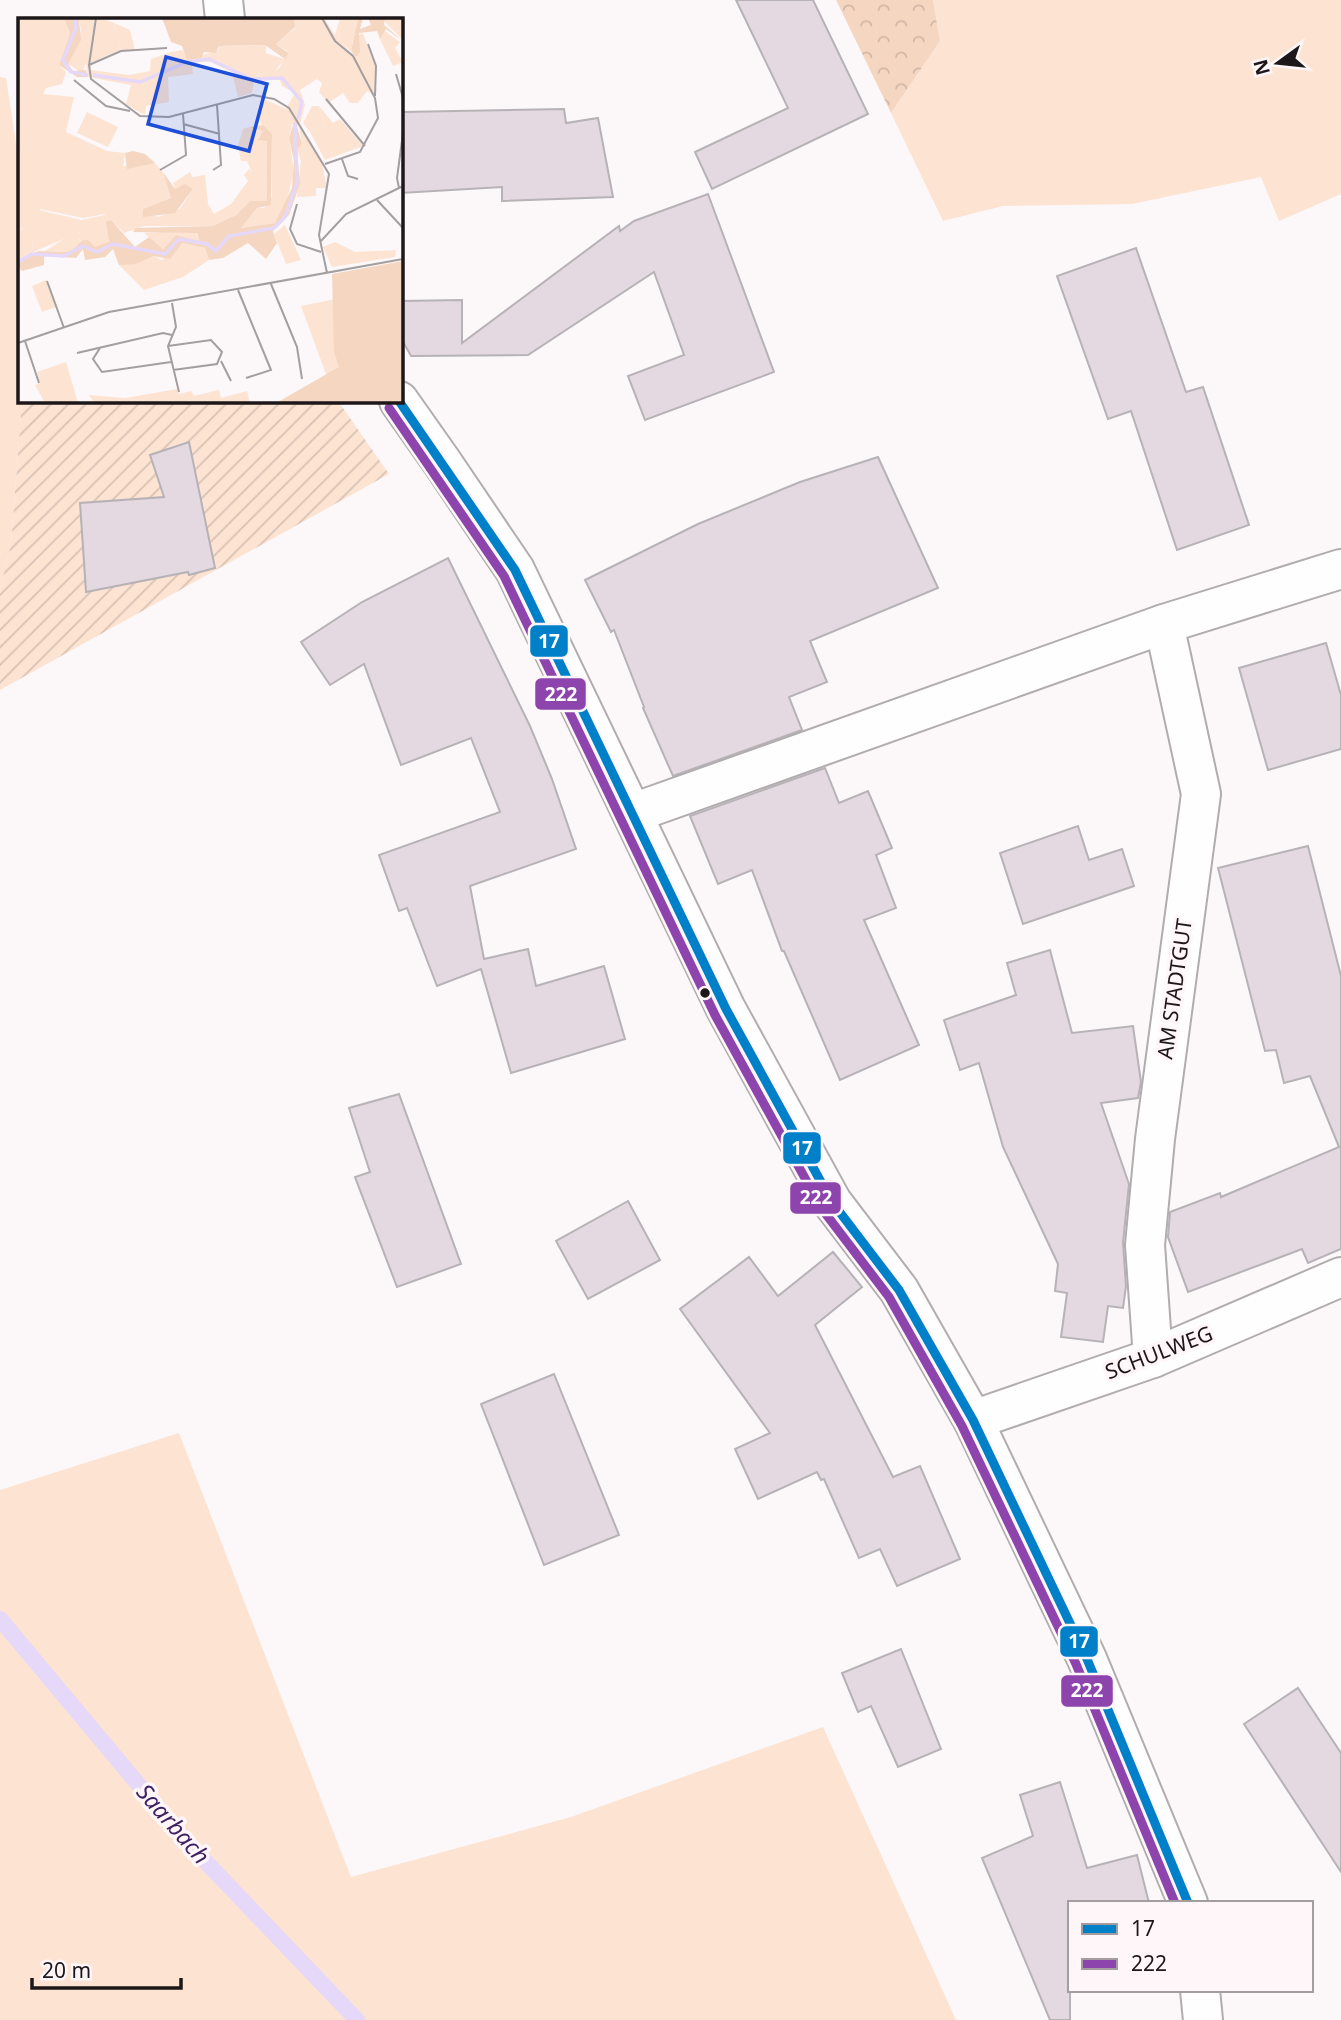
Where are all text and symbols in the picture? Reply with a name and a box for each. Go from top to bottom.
inset map [18,18,402,402]
north arrow [1243,28,1313,98]
text: N [1247,57,1276,78]
line badge: 17 [529,624,569,658]
text: 17 [538,628,560,654]
line badge: 222 [534,677,587,711]
text: 222 [545,681,577,707]
street label: AM STADTGUT [1150,917,1198,1061]
unlabelled marker [698,986,712,1000]
line badge: 17 [782,1131,822,1165]
text: 17 [791,1135,813,1161]
line badge: 222 [789,1181,842,1215]
text: 222 [800,1184,832,1210]
street label: SCHULWEG [1101,1319,1216,1385]
line badge: 17 [1059,1625,1099,1658]
text: 17 [1068,1628,1090,1654]
line badge: 222 [1060,1674,1114,1708]
text: 222 [1071,1677,1103,1703]
water label: Saarbach [130,1776,218,1870]
legend [1068,1901,1313,1992]
text: 17 [1131,1914,1155,1942]
scale bar [32,1946,180,1990]
text: 222 [1131,1949,1167,1977]
text: 20 m [42,1956,91,1984]

